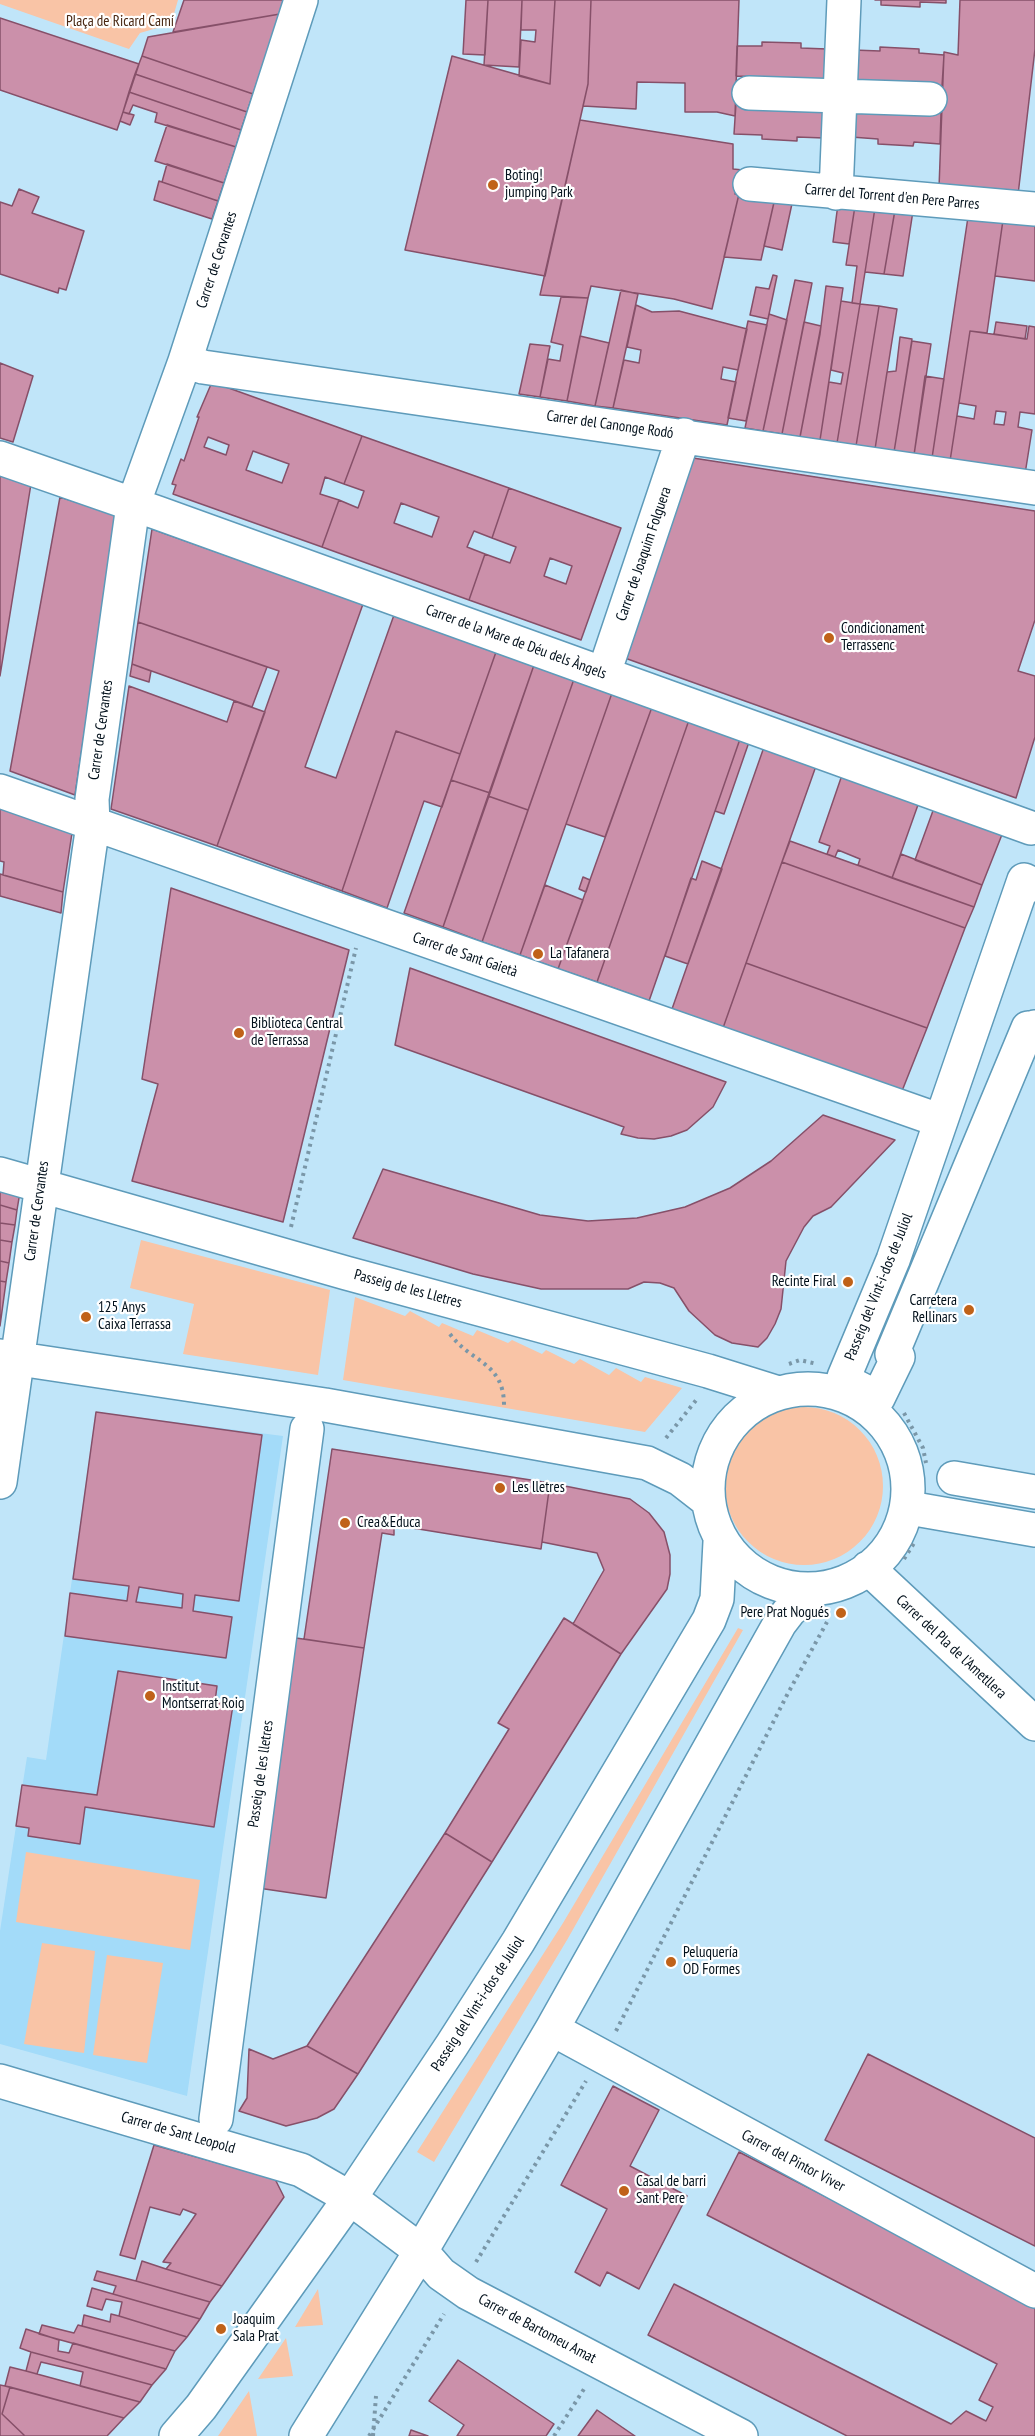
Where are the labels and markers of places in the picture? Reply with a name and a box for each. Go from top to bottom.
place label: Boting! jumping Park [505,167,573,202]
marker: Boting! jumping Park [486,178,500,192]
place label: Condicionament Terrassenc [841,620,925,655]
marker: Condicionament Terrassenc [822,631,836,645]
place label: La Tafanera [550,945,609,963]
marker: La Tafanera [531,947,545,961]
place label: Biblioteca Central de Terrassa [251,1015,343,1050]
marker: Biblioteca Central de Terrassa [232,1026,246,1040]
place label: Recinte Firal [772,1273,836,1291]
marker: Recinte Firal [841,1275,855,1289]
place label: Carretera Rellinars [910,1292,957,1327]
place label: 125 Anys Caixa Terrassa [98,1299,171,1334]
marker: Carretera Rellinars [962,1303,976,1317]
marker: 125 Anys Caixa Terrassa [79,1310,93,1324]
place label: Les lletres [512,1479,565,1497]
marker: Les lletres [493,1481,507,1495]
place label: Crea&Educa [357,1514,421,1532]
marker: Crea&Educa [338,1516,352,1530]
place label: Pere Prat Nogués [740,1604,829,1622]
marker: Pere Prat Nogués [834,1606,848,1620]
place label: Institut Montserrat Roig [162,1678,244,1713]
marker: Institut Montserrat Roig [143,1689,157,1703]
place label: Peluquería OD Formes [683,1944,740,1979]
marker: Peluquería OD Formes [664,1955,678,1969]
place label: Casal de barri Sant Pere [636,2173,706,2208]
marker: Casal de barri Sant Pere [617,2184,631,2198]
place label: Joaquim Sala Prat [233,2311,279,2346]
marker: Joaquim Sala Prat [214,2322,228,2336]

